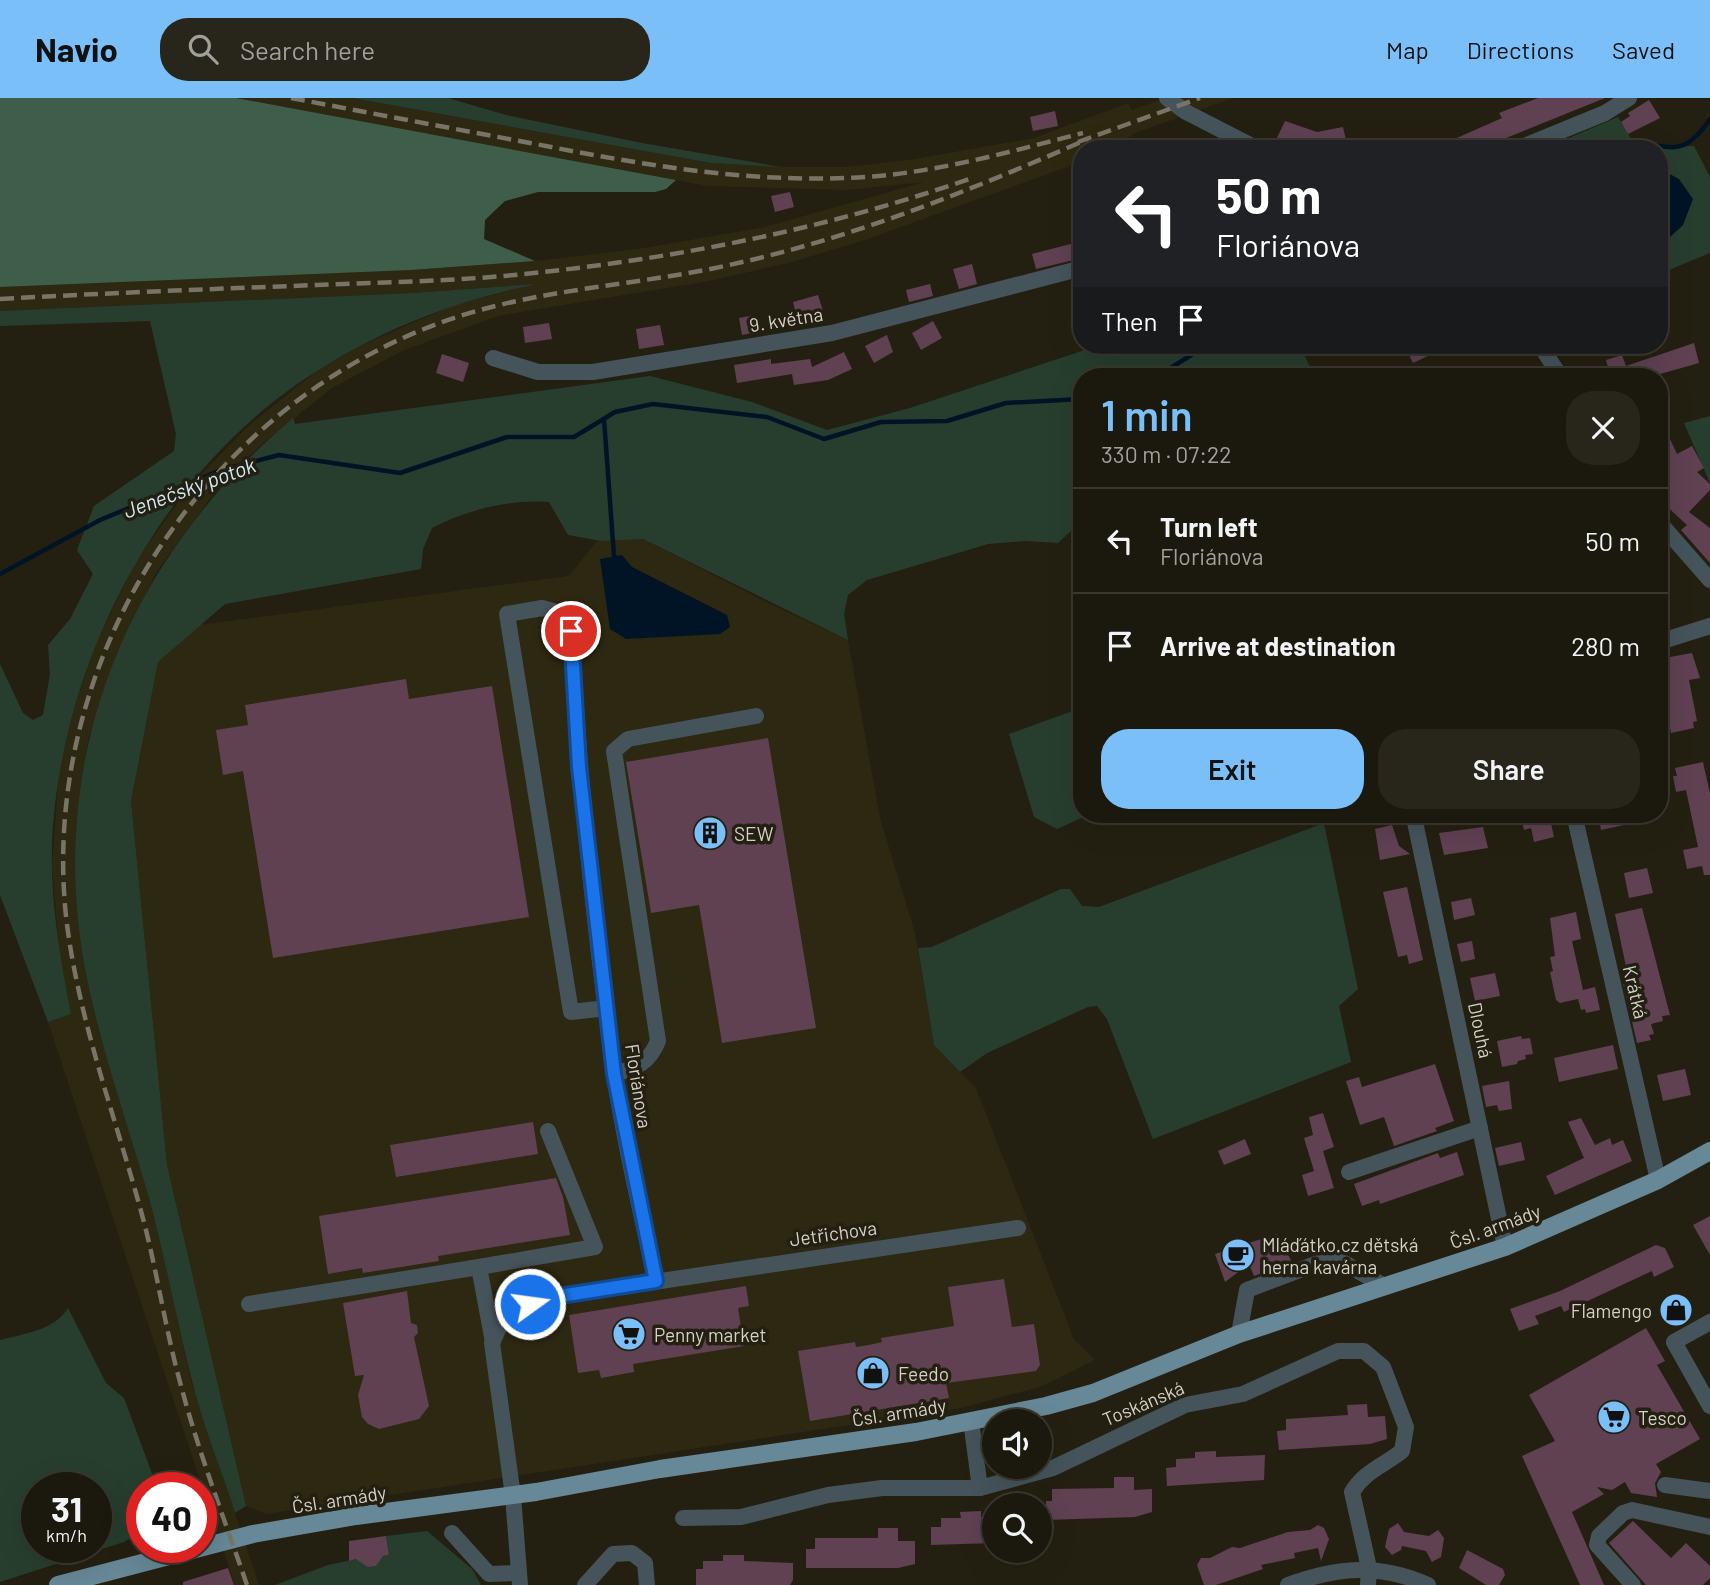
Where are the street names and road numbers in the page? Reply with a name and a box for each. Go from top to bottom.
street label: 9. května [748,302,824,336]
street label: Krátká [1619,963,1653,1021]
street label: Dlouhá [1464,1000,1498,1060]
street label: Floriánova [621,1042,657,1130]
street label: Čsl. armády [1446,1199,1544,1253]
street label: Jetřichova [788,1215,878,1251]
street label: Toskánská [1099,1376,1187,1430]
street label: Čsl. armády [850,1393,948,1431]
street label: Čsl. armády [290,1480,388,1518]

